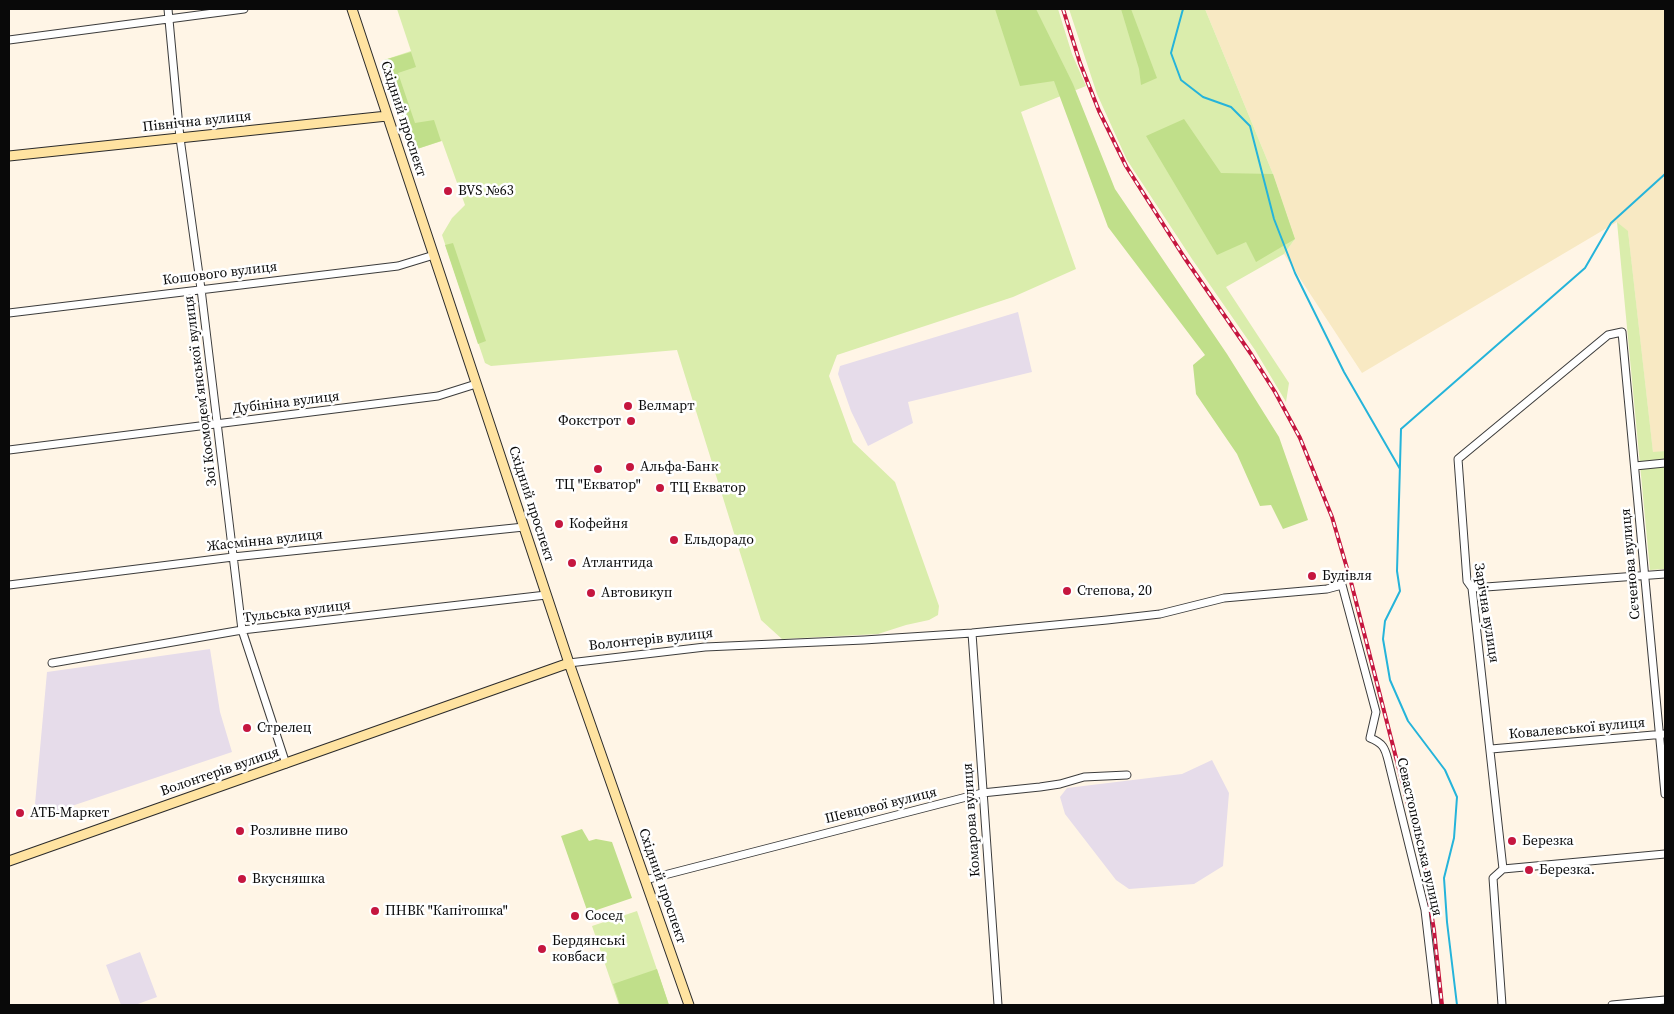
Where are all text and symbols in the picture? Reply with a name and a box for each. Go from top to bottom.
street label: Східний проспект [376,59,430,179]
street label: Північна вулиця [142,108,252,136]
place label: BVS №63 [458,183,514,199]
marker: BVS №63 [442,185,454,197]
street label: Кошового вулиця [162,259,278,289]
street label: Зої Космодем’янської вулиця [181,295,221,487]
street label: Дубініна вулиця [231,388,341,418]
place label: Велмарт [638,398,695,414]
marker: Велмарт [622,400,634,412]
place label: Фокстрот [558,413,621,429]
marker: Фокстрот [625,415,637,427]
street label: Східний проспект [504,444,558,564]
place label: Альфа-Банк [640,459,718,475]
marker: Альфа-Банк [624,461,636,473]
marker: ТЦ "Екватор" [592,463,604,475]
place label: ТЦ "Екватор" [555,477,641,493]
place label: ТЦ Екватор [670,480,746,496]
marker: ТЦ Екватор [654,482,666,494]
street label: Сєченова вулиця [1618,508,1644,620]
place label: Кофейня [569,516,628,532]
marker: Кофейня [553,518,565,530]
street label: Жасмінна вулиця [206,527,324,555]
place label: Ельдорадо [684,532,754,548]
marker: Ельдорадо [668,534,680,546]
place label: Атлантида [582,555,653,571]
marker: Атлантида [566,557,578,569]
street label: Зарічна вулиця [1470,562,1502,664]
place label: Будівля [1322,568,1372,584]
marker: Будівля [1306,570,1318,582]
place label: Степова, 20 [1077,583,1152,599]
place label: Автовикуп [601,585,673,601]
marker: Степова, 20 [1061,585,1073,597]
marker: Автовикуп [585,587,597,599]
street label: Тульська вулиця [242,597,352,627]
street label: Волонтерів вулиця [588,625,714,655]
street label: Ковалевської вулиця [1508,715,1646,743]
place label: Стрелец [257,720,311,736]
marker: Стрелец [241,722,253,734]
street label: Волонтерів вулиця [158,744,282,800]
street label: Севастопольська вулиця [1393,756,1445,918]
street label: Комарова вулиця [960,763,984,877]
street label: Шевцової вулиця [823,784,939,828]
place label: АТБ-Маркет [30,805,109,821]
marker: АТБ-Маркет [14,807,26,819]
place label: Розливне пиво [250,823,348,839]
marker: Розливне пиво [234,825,246,837]
street label: Східний проспект [634,826,690,946]
place label: Березка [1522,833,1574,849]
marker: Березка [1506,835,1518,847]
place label: Березка. [1539,862,1595,878]
marker: Березка. [1523,864,1535,876]
place label: Вкусняшка [252,871,325,887]
marker: Вкусняшка [236,873,248,885]
place label: ПНВК "Капітошка" [385,903,508,919]
marker: ПНВК "Капітошка" [369,905,381,917]
place label: Сосед [585,908,623,924]
marker: Сосед [569,910,581,922]
place label: Бердянські ковбаси [552,933,625,966]
marker: Бердянські ковбаси [536,943,548,955]

